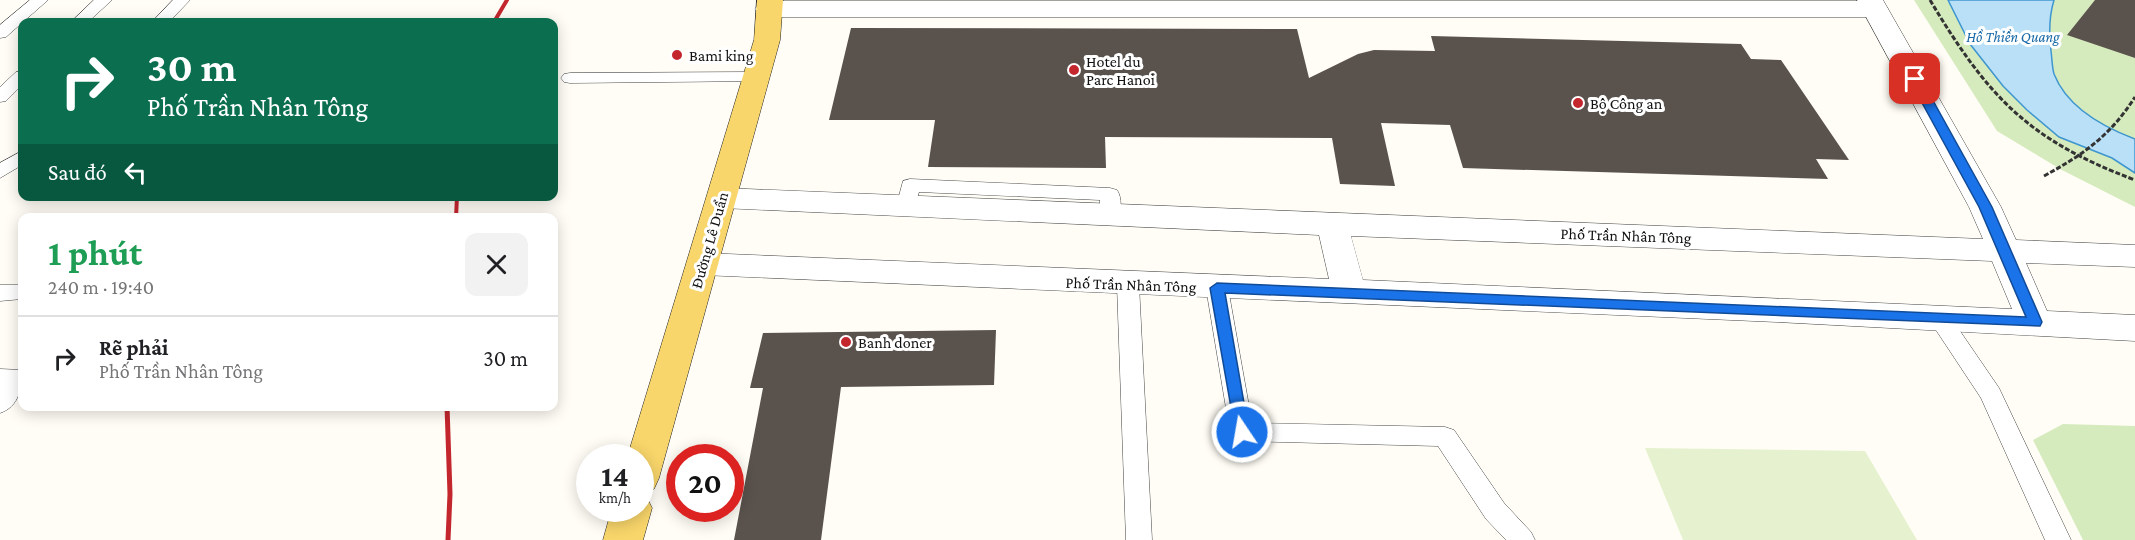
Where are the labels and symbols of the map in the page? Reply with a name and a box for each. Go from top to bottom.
water label: Hồ Thiền Quang [1966,28,2060,46]
place label: Bami king [689,47,754,65]
marker: Bami king [670,48,684,62]
place label: Hotel du Parc Hanoi [1086,53,1155,88]
pin [1889,53,1940,104]
marker: Hotel du Parc Hanoi [1067,63,1081,77]
place label: Bộ Công an [1590,95,1663,113]
marker: Bộ Công an [1571,96,1585,110]
street label: Đường Lê Duẩn [688,190,732,291]
street label: Phố Trần Nhân Tông [1560,225,1692,247]
street label: Phố Trần Nhân Tông [1065,274,1197,296]
place label: Banh doner [858,334,932,351]
marker: Banh doner [839,335,853,349]
position arrow [1210,400,1274,464]
speed limit sign: 20 [666,444,744,522]

